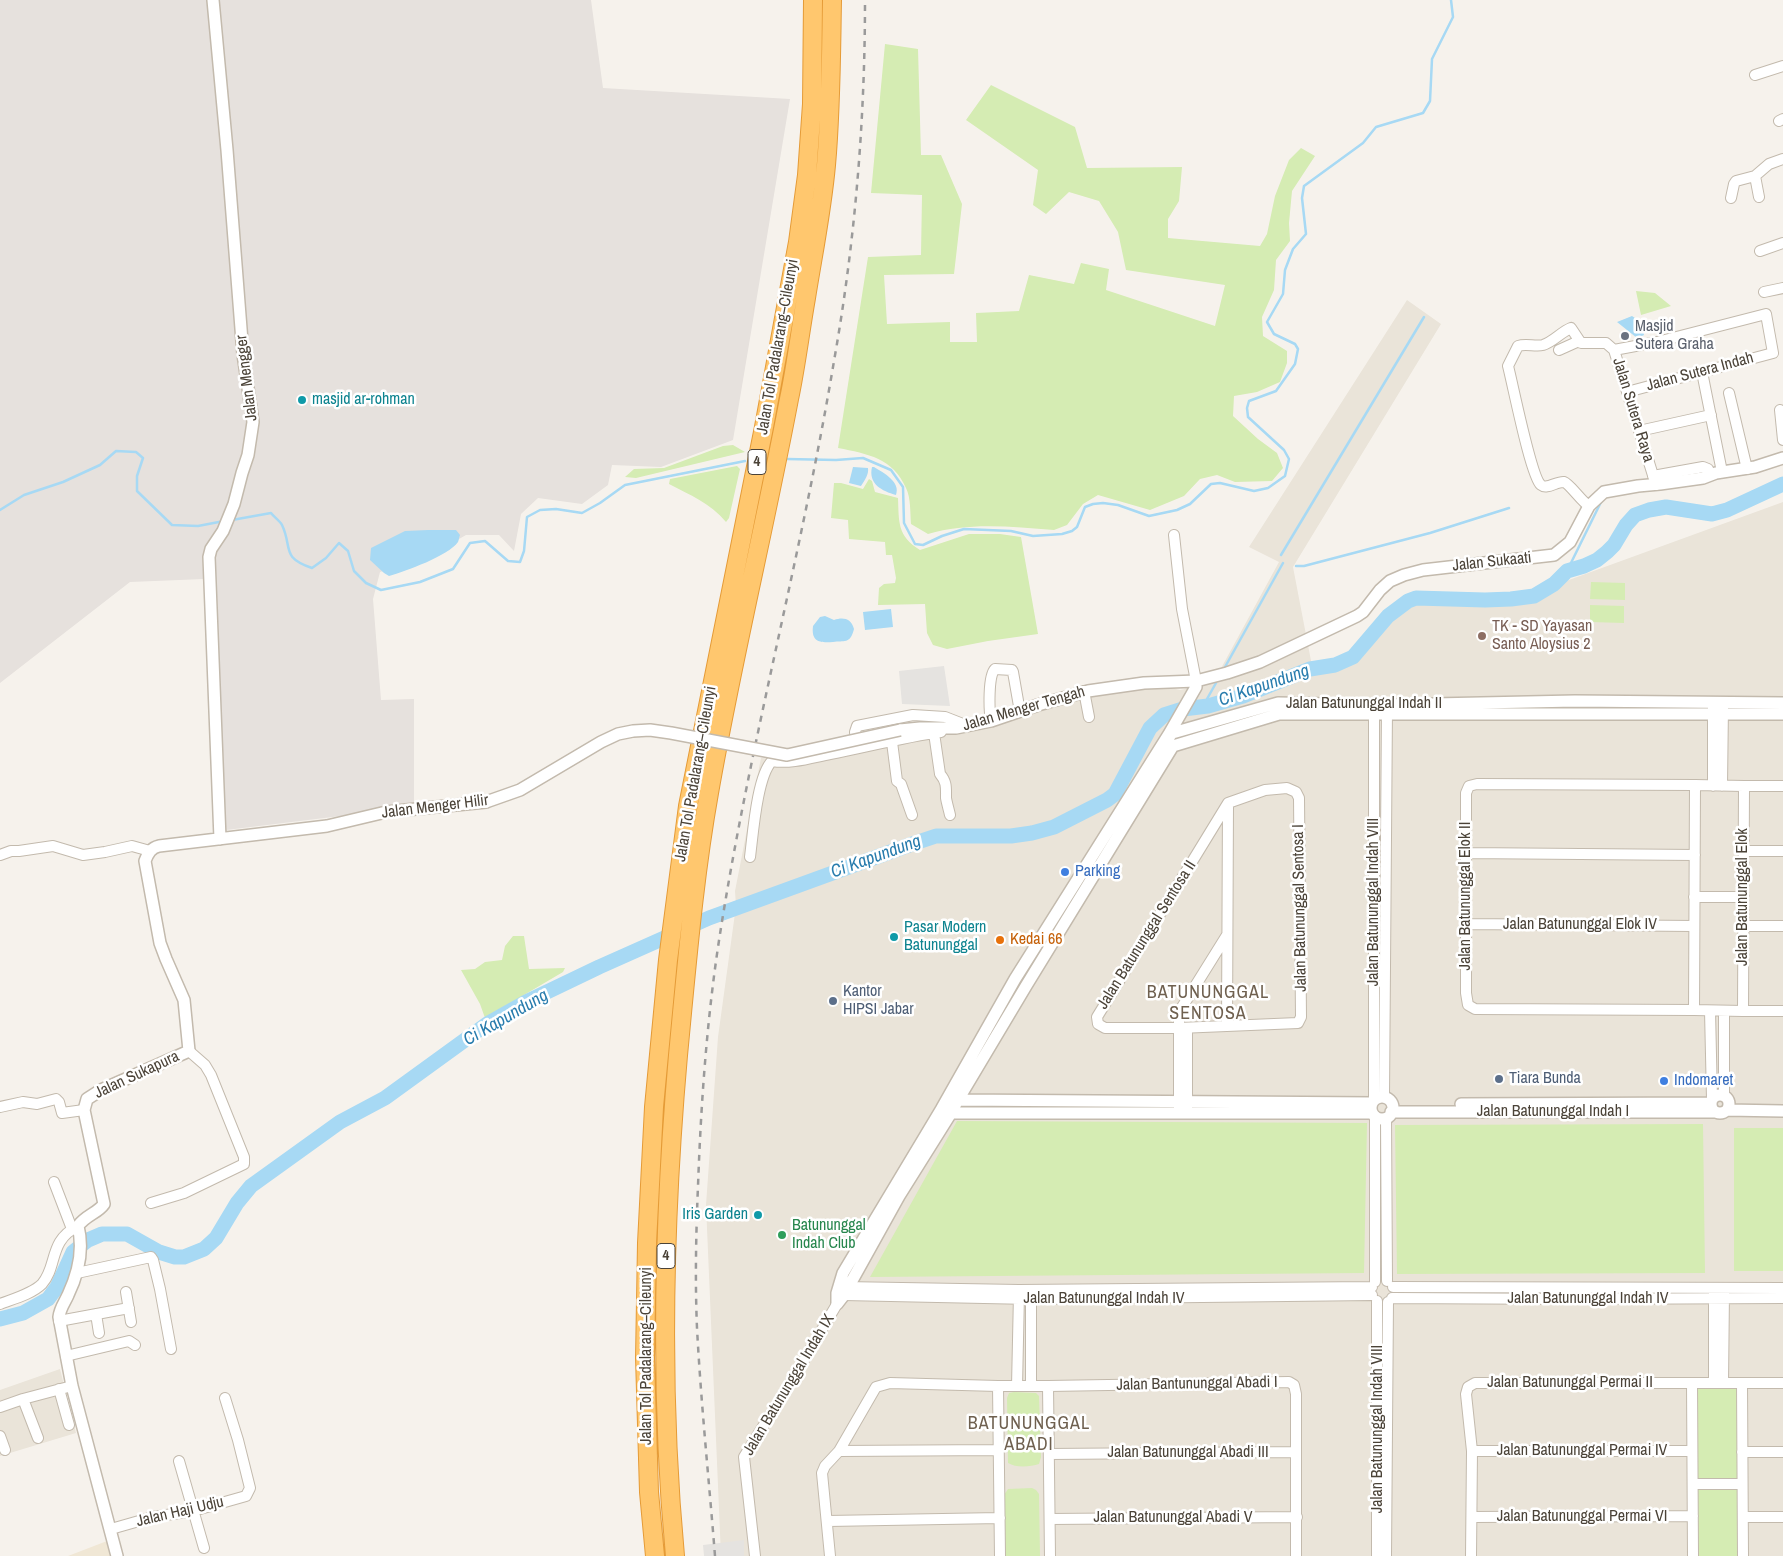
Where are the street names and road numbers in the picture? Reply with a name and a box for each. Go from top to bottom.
street label: Jalan Tol Padalarang–Cileunyi [753,258,803,436]
street label: Jalan Mengger [232,334,262,422]
street label: Jalan Sutera Indah [1644,348,1756,396]
street label: Jalan Sutera Raya [1608,356,1658,464]
road number: 4 [748,450,766,474]
street label: Jalan Sukaati [1451,548,1533,576]
street label: Jalan Menger Tengah [961,682,1087,736]
street label: Jalan Tol Padalarang–Cileunyi [671,685,721,863]
street label: Jalan Batununggal Indah II [1286,694,1442,714]
street label: Jalan Menger Hilir [381,791,489,823]
street label: Jalan Batununggal Indah VIII [1364,818,1384,986]
street label: Jalan Batununggal Elok II [1456,822,1476,970]
street label: Jalan Batununggal Sentosa I [1289,824,1311,992]
street label: Jalan Batununggal Elok [1733,828,1753,966]
street label: Jalan Batununggal Sentosa II [1093,857,1201,1013]
street label: Jalan Batununggal Elok IV [1503,915,1657,935]
street label: Jalan Sukapura [92,1047,182,1103]
street label: Jalan Batununggal Indah I [1477,1102,1629,1122]
road number: 4 [657,1244,675,1268]
street label: Jalan Tol Padalarang–Cileunyi [637,1267,657,1445]
street label: Jalan Batununggal Indah IV [1023,1289,1185,1309]
street label: Jalan Batununggal Indah IV [1507,1289,1669,1309]
street label: Jalan Batununggal Indah IX [739,1311,839,1459]
street label: Jalan Batununggal Indah VIII [1368,1345,1388,1513]
street label: Jalan Bantununggal Abadi I [1116,1373,1278,1395]
street label: Jalan Batununggal Permai II [1487,1373,1653,1393]
street label: Jalan Batununggal Permai IV [1497,1441,1667,1461]
street label: Jalan Batununggal Abadi III [1107,1443,1269,1463]
street label: Jalan Haji Udju [135,1493,225,1531]
street label: Jalan Batununggal Permai VI [1497,1507,1667,1527]
street label: Jalan Batununggal Abadi V [1093,1508,1253,1528]

